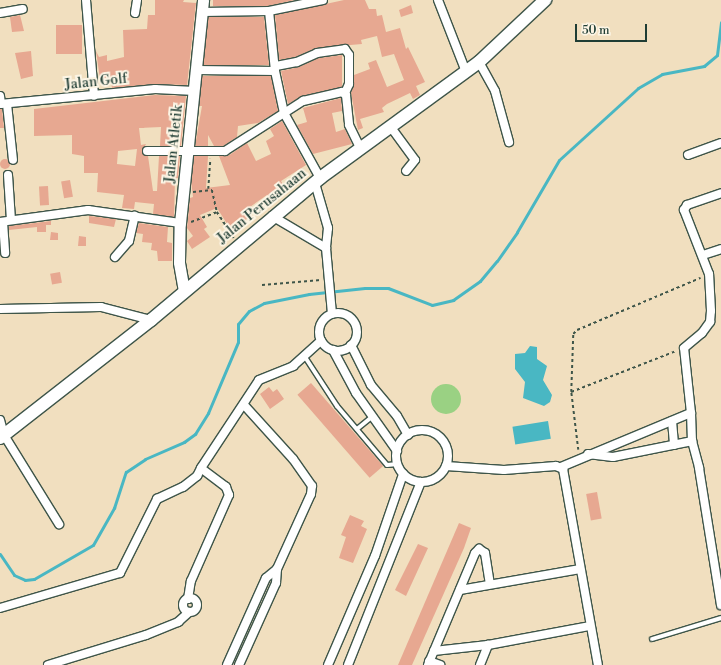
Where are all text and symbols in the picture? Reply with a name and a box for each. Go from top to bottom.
scale bar [577,16,649,42]
text: 50 m [582,23,610,38]
street label: Jalan Golf [64,70,128,94]
street label: Jalan Atletik [162,104,186,184]
street label: Jalan Perusahaan [214,165,310,247]

